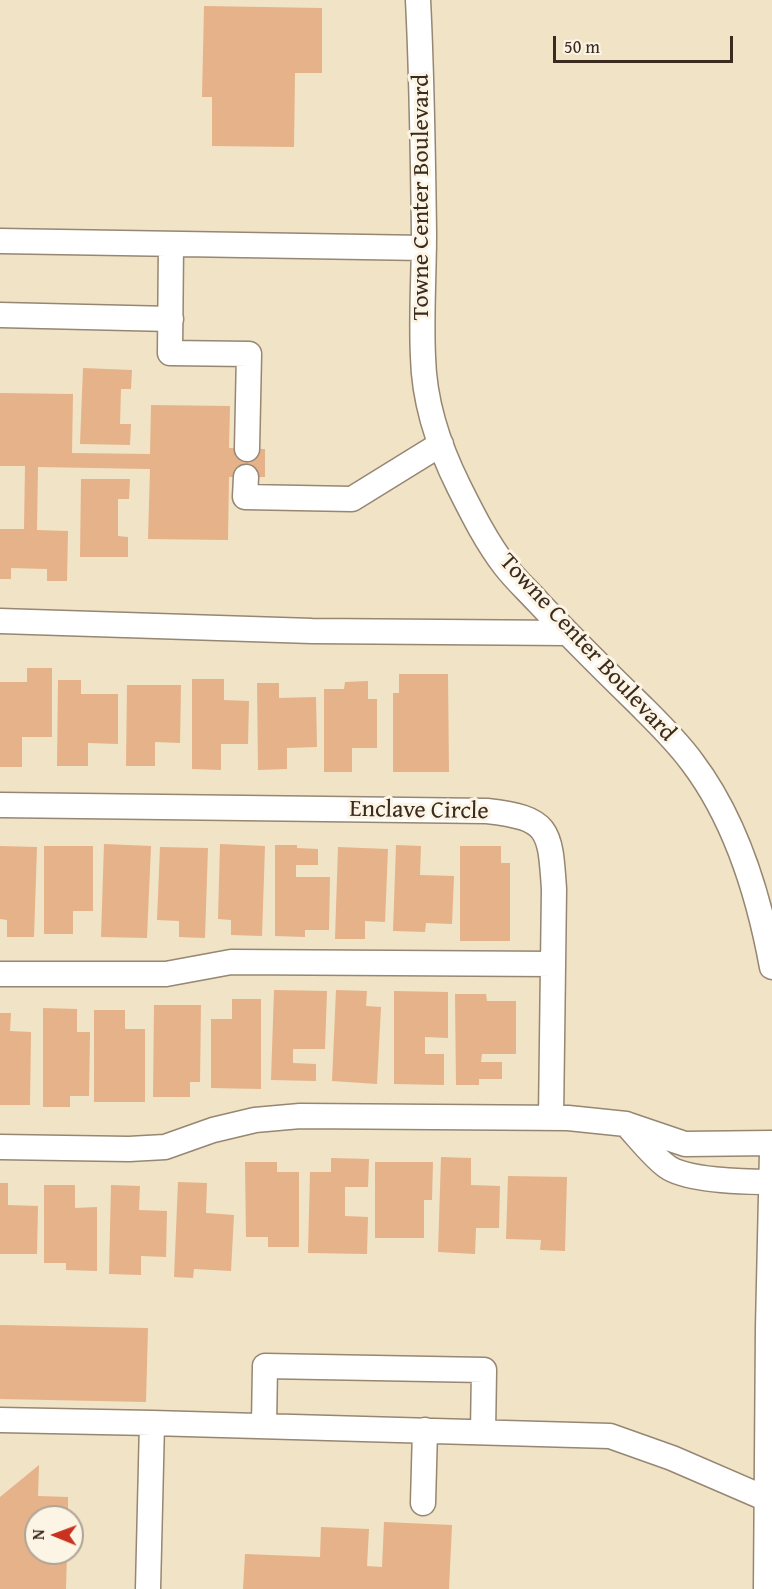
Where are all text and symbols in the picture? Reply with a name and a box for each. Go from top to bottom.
scale bar [556,24,736,62]
text: 50 m [564,33,600,60]
street label: Towne Center Boulevard [408,74,436,320]
street label: Towne Center Boulevard [492,548,682,748]
street label: Enclave Circle [349,795,489,827]
north arrow [24,1505,84,1565]
text: N [26,1529,50,1540]

